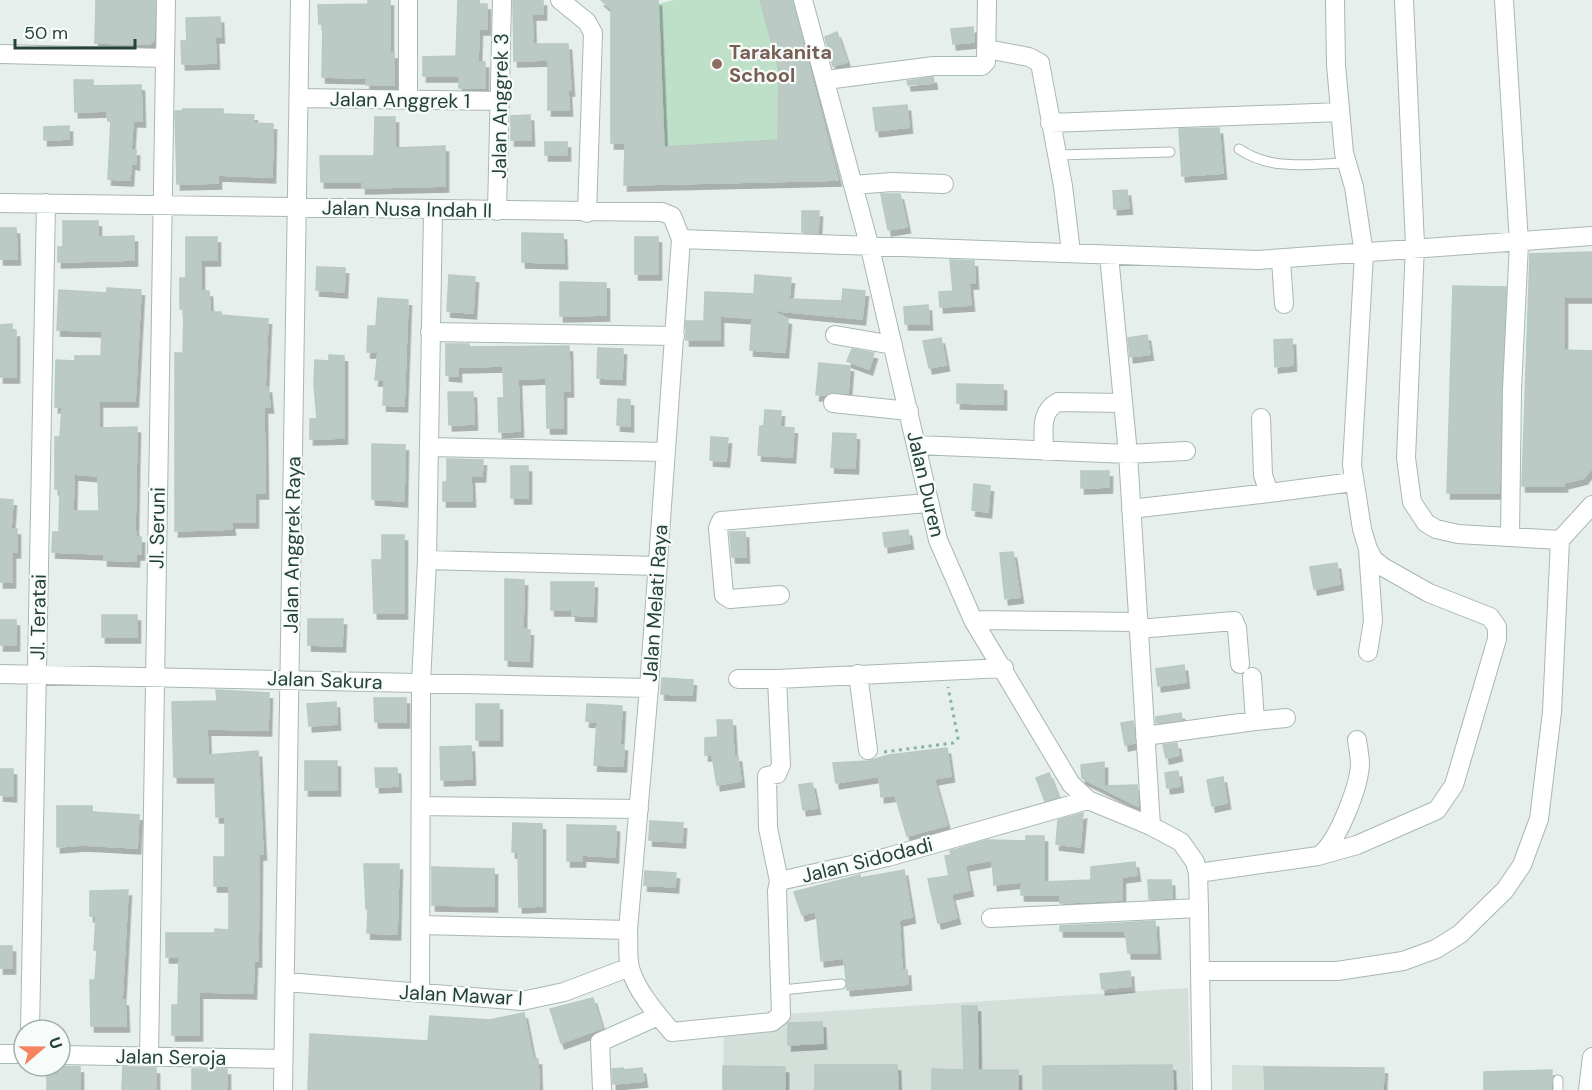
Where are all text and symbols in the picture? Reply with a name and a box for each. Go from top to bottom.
scale bar [15,12,135,50]
text: 50 m [24,21,68,45]
street label: Jalan Anggrek 3 [486,33,514,179]
place label: Tarakanita School [729,39,832,88]
marker: Tarakanita School [710,57,724,71]
street label: Jalan Anggrek 1 [330,86,470,114]
street label: Jalan Nusa Indah II [322,195,492,223]
street label: Jalan Duren [901,428,951,540]
street label: Jalan Anggrek Raya [277,456,307,634]
street label: Jl. Seruni [143,487,171,569]
street label: Jalan Melati Raya [637,523,673,683]
street label: Jl. Teratai [24,574,52,660]
street label: Jalan Sakura [267,665,383,695]
street label: Jalan Sidodadi [799,831,935,889]
street label: Jalan Mawar I [399,979,523,1011]
north arrow [12,1018,72,1078]
text: U [44,1034,67,1052]
street label: Jalan Seroja [115,1043,227,1071]

